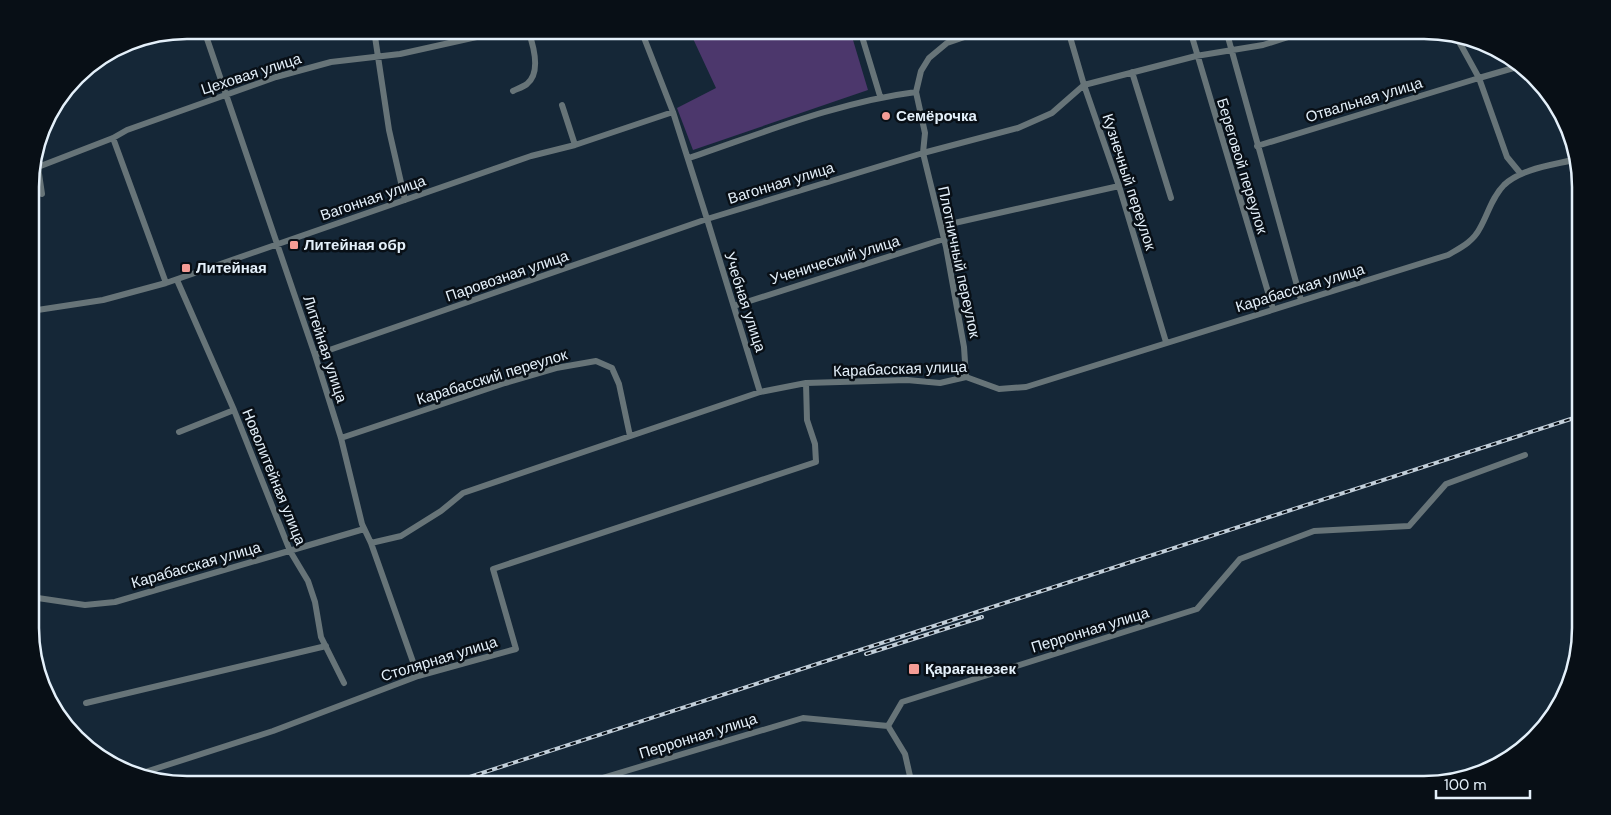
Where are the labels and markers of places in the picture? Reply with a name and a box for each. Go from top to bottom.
place label: Семёрочка [896,106,978,126]
marker: Семёрочка [880,110,892,122]
place label: Литейная обр [304,235,406,255]
marker: Литейная обр [288,239,300,251]
place label: Литейная [196,258,267,278]
marker: Литейная [180,262,192,274]
place label: Қарағанөзек [925,659,1016,679]
marker: Қарағанөзек [907,662,921,676]

